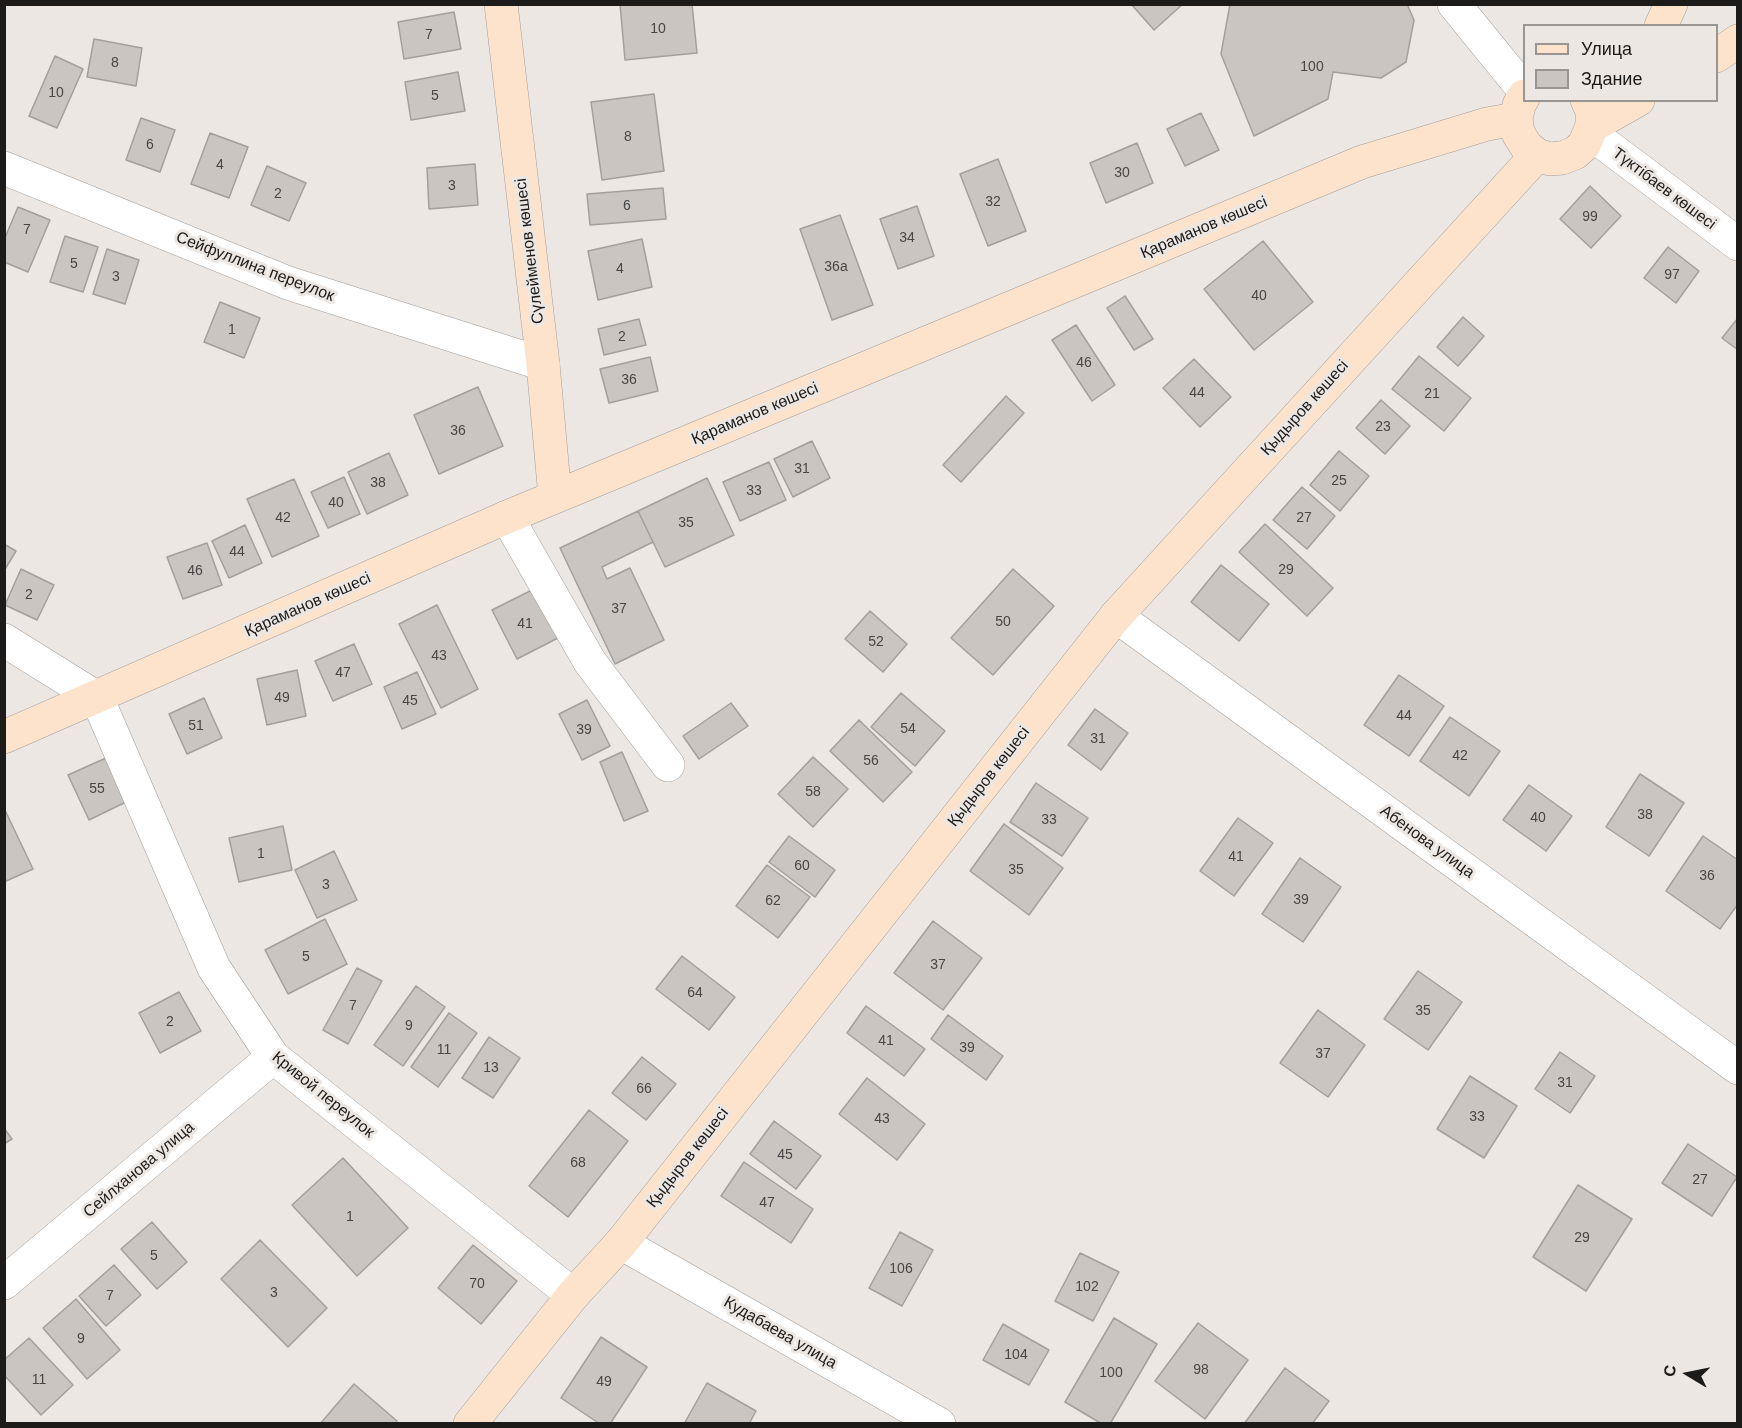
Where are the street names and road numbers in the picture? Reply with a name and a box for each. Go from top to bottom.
street label: Түктібаев көшесі [1608,144,1720,234]
street label: Сүлейменов көшесі [512,177,548,325]
street label: Қараманов көшесі [1138,193,1270,263]
street label: Сейфуллина переулок [173,228,337,306]
street label: Қыдыров көшесі [1257,356,1353,460]
street label: Қараманов көшесі [689,379,821,449]
street label: Қараманов көшесі [242,569,374,641]
street label: Қыдыров көшесі [944,723,1034,831]
street label: Абенова улица [1376,801,1478,883]
street label: Кривой переулок [268,1048,378,1142]
street label: Қыдыров көшесі [643,1104,733,1212]
street label: Сейлханова улица [80,1118,198,1222]
street label: Кудабаева улица [720,1293,840,1373]

